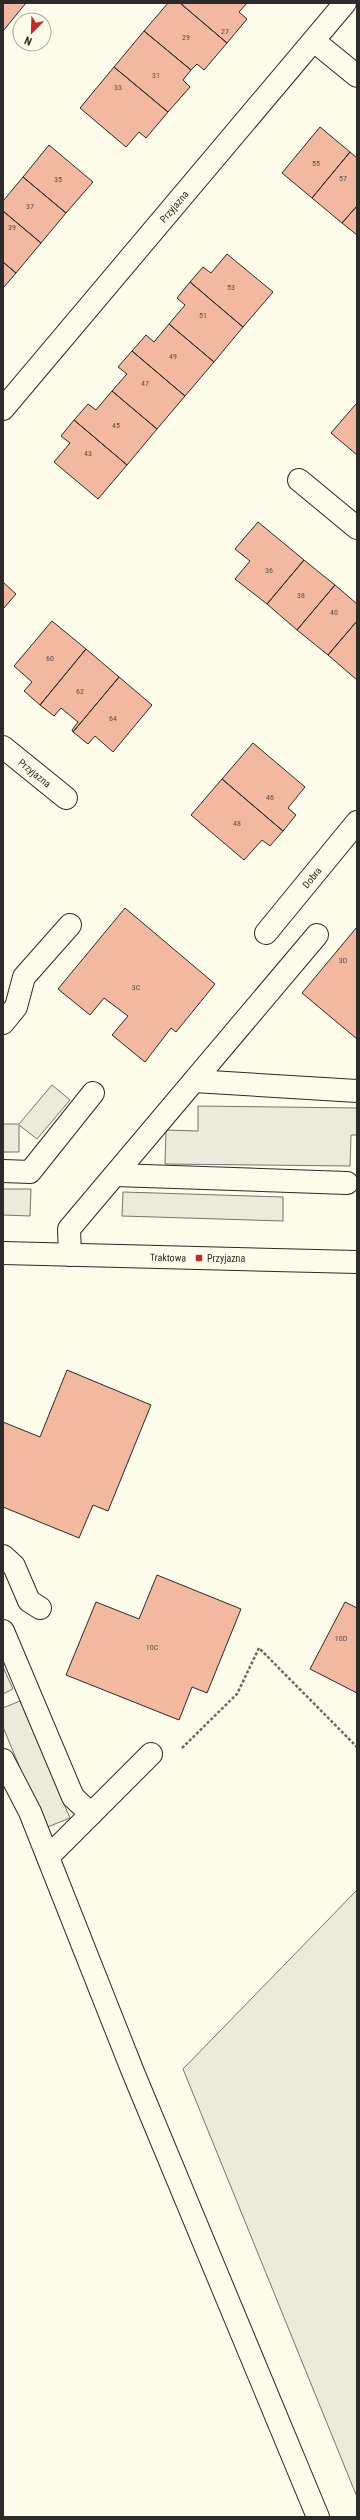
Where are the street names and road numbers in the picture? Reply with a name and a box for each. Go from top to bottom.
street label: Przyjazna [158,188,191,225]
street label: Przyjazna [16,757,53,790]
street label: Dobra [300,865,324,890]
street label: Traktowa [150,1252,186,1264]

